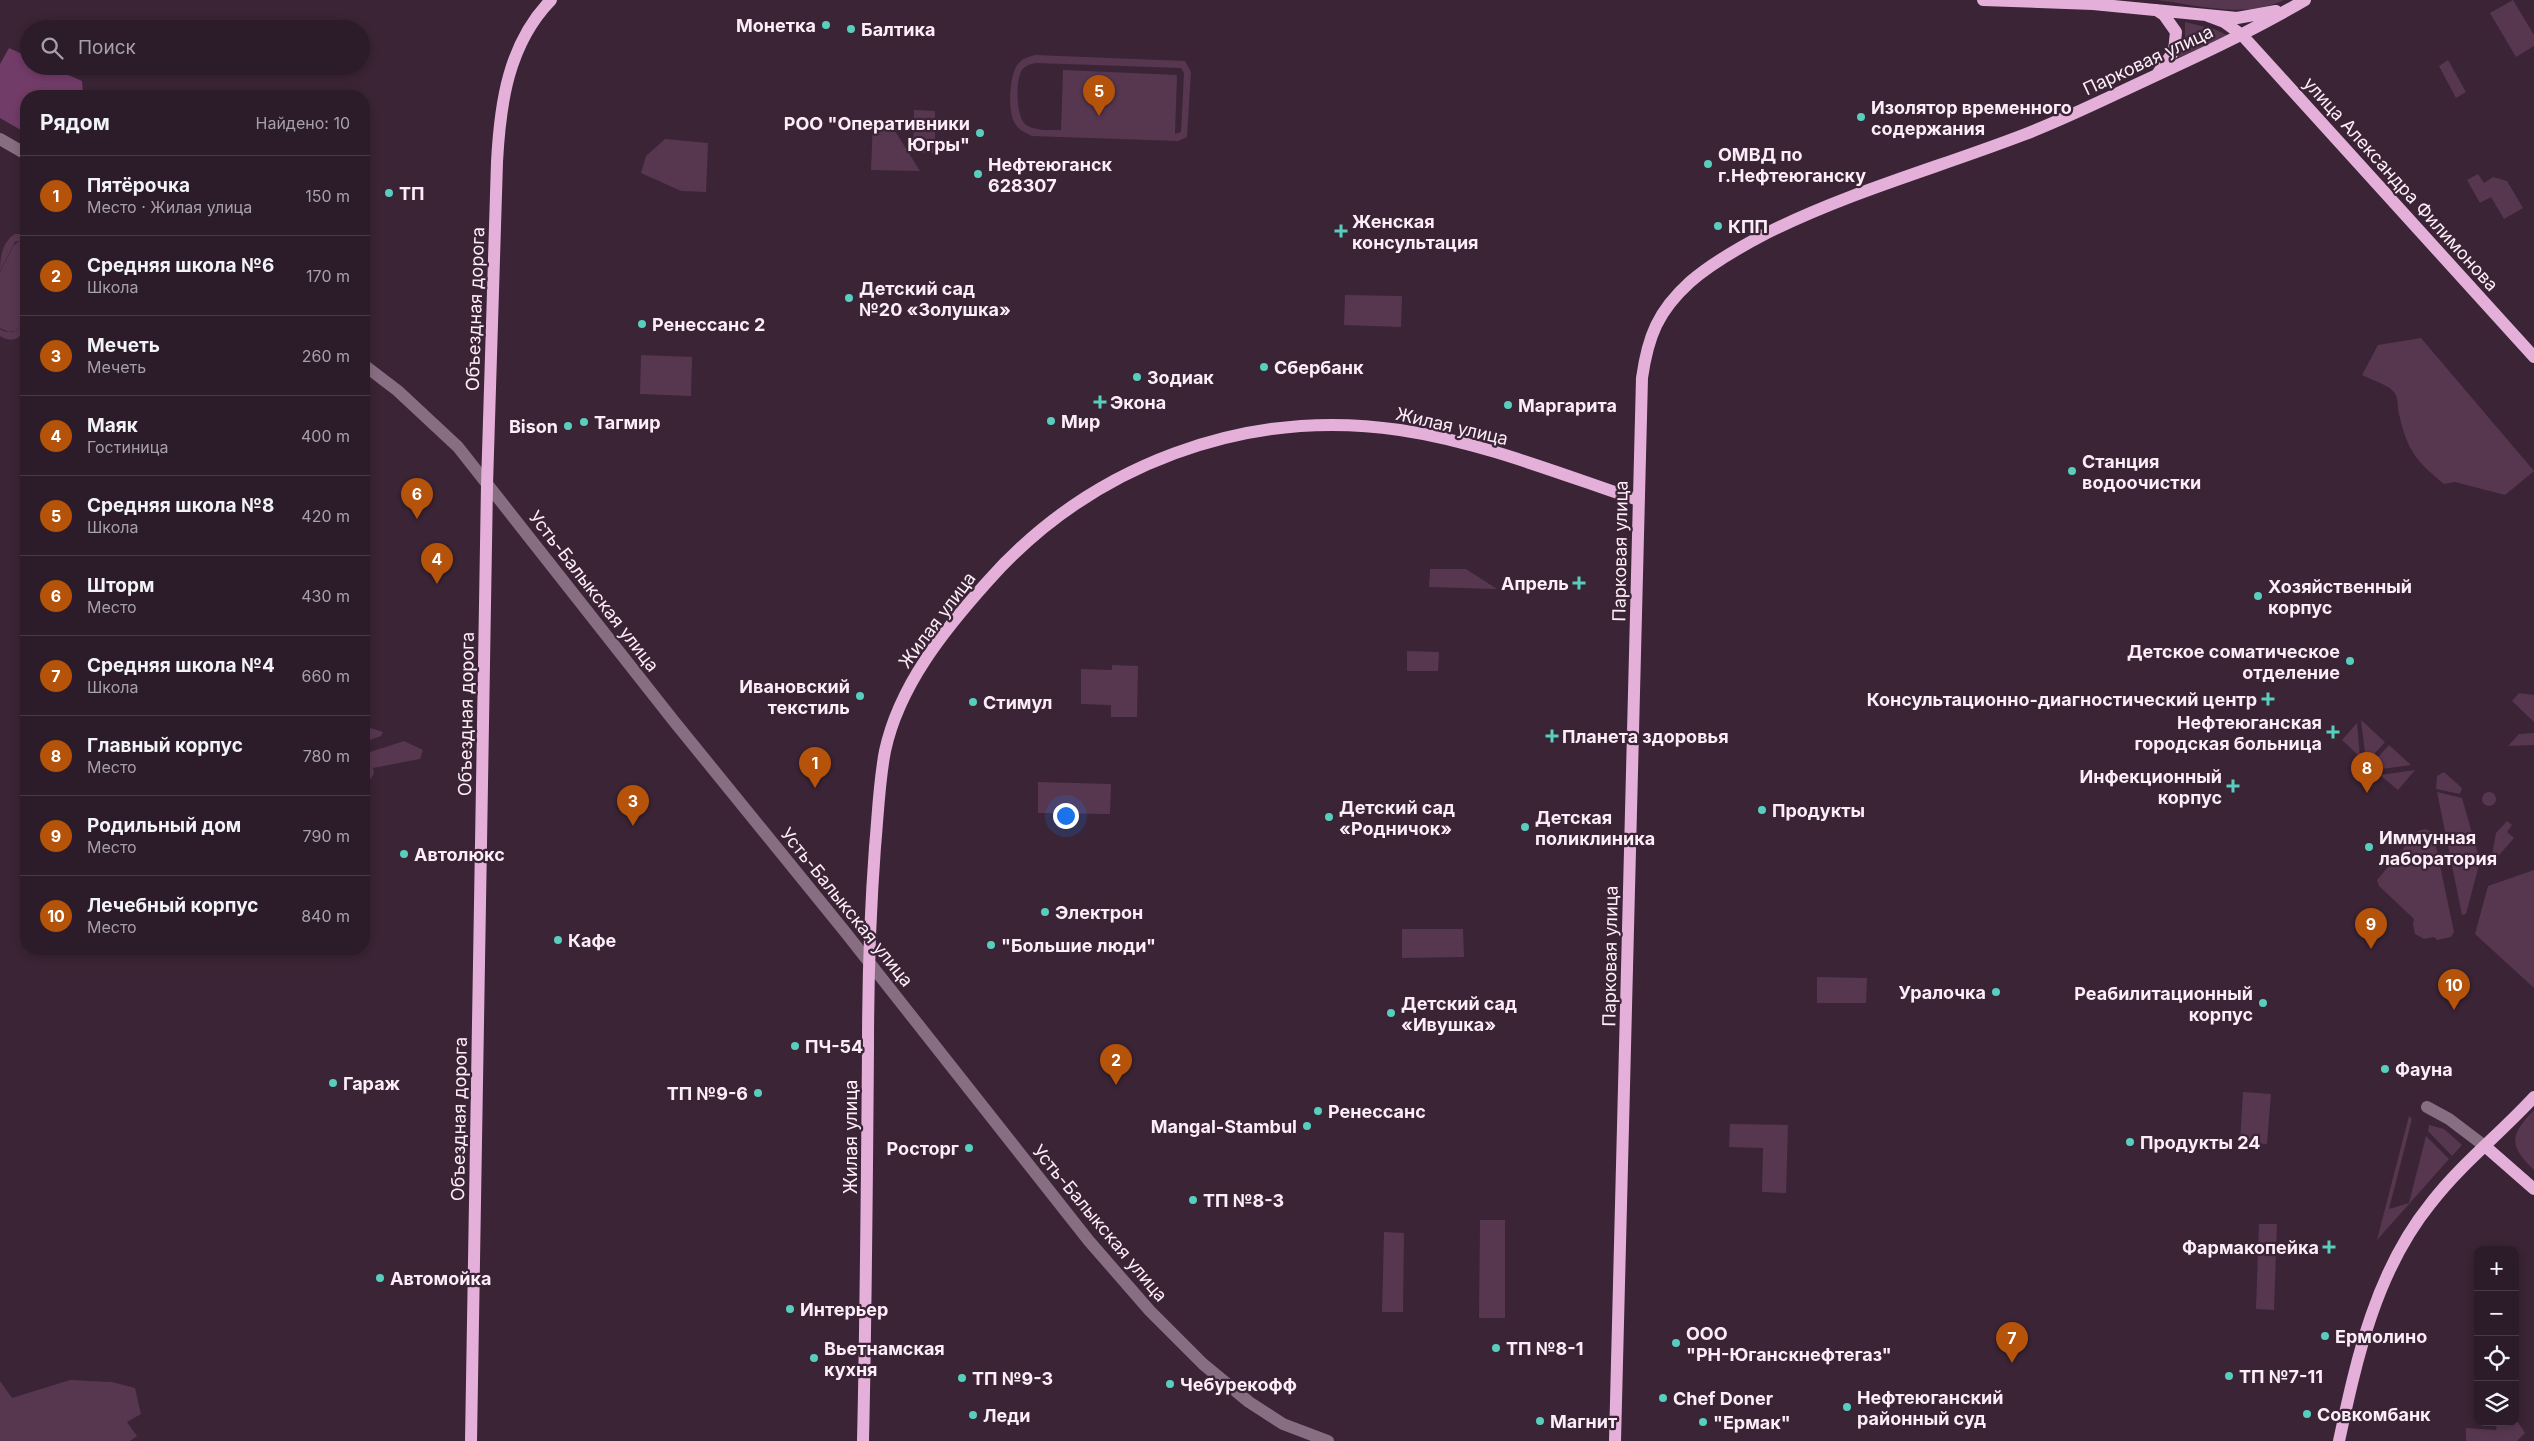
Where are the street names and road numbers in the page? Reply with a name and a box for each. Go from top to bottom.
street label: Парковая улица [2080,21,2216,99]
street label: улица Александра Филимонова [2299,73,2503,295]
street label: Объездная дорога [462,227,488,391]
street label: Жилая улица [1394,403,1510,449]
street label: Парковая улица [1608,480,1632,622]
street label: Усть-Балыкская улица [525,506,663,676]
street label: Жилая улица [894,568,980,672]
street label: Объездная дорога [454,632,478,796]
street label: Усть-Балыкская улица [776,823,918,991]
street label: Парковая улица [1598,885,1622,1027]
street label: Объездная дорога [447,1037,471,1201]
street label: Жилая улица [840,1080,861,1194]
street label: Усть-Балыкская улица [1028,1140,1172,1306]

